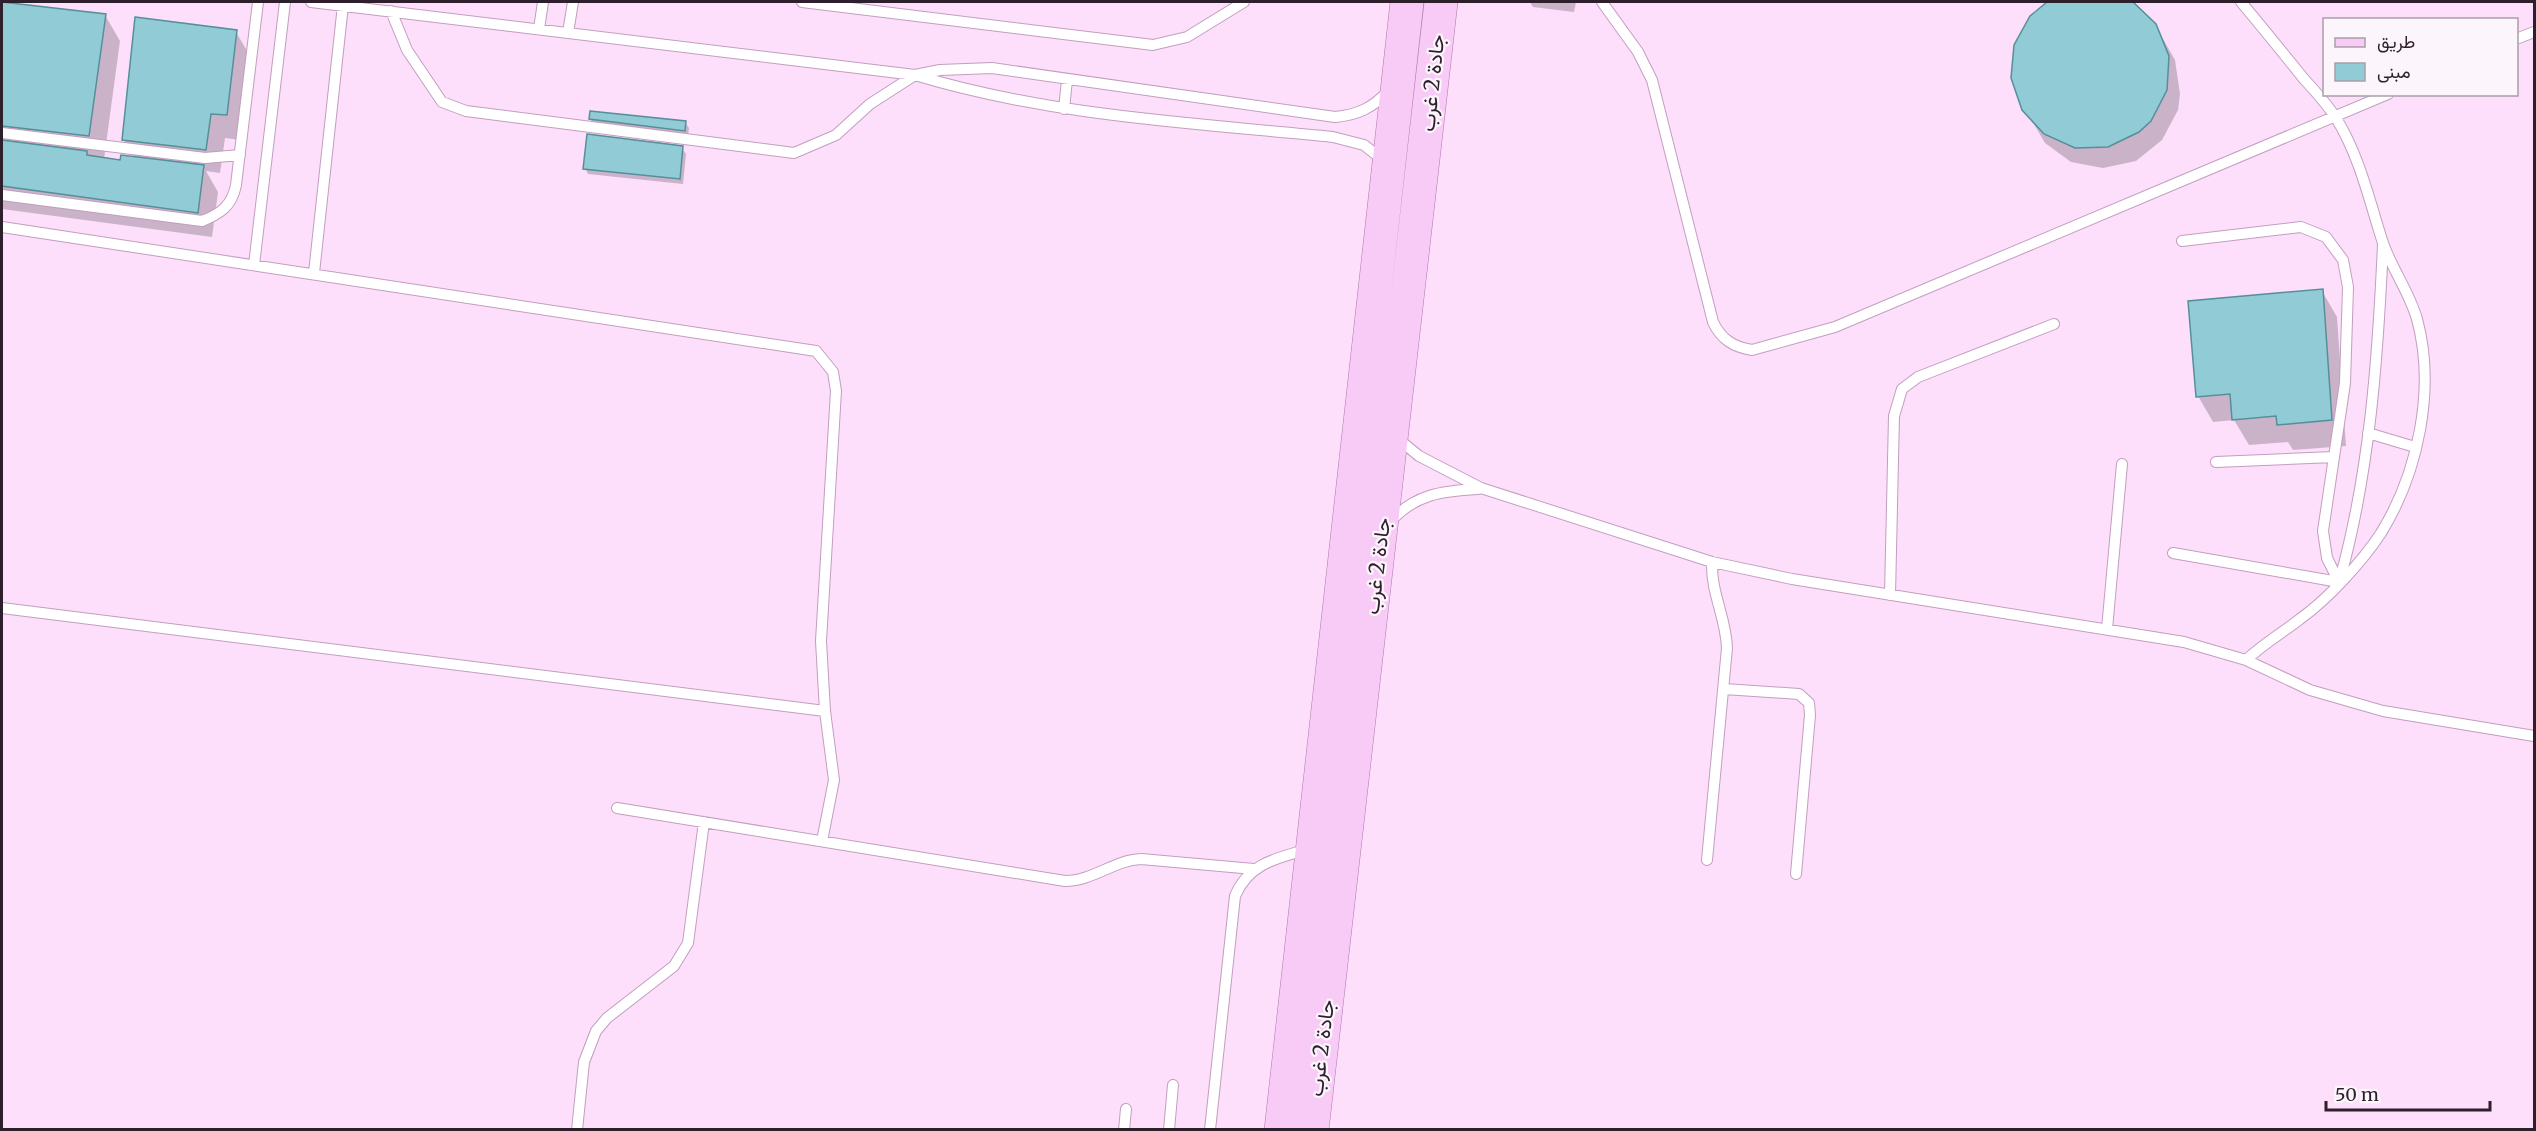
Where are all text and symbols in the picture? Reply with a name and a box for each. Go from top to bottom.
legend [2323,18,2518,96]
text: طريق [2377,30,2415,53]
street label: جادة 2 غرب [1413,33,1451,133]
text: مبنى [2377,60,2411,83]
street label: جادة 2 غرب [1358,516,1396,616]
street label: جادة 2 غرب [1302,998,1340,1098]
scale bar [2326,1074,2490,1112]
text: 50 m [2335,1083,2379,1106]

